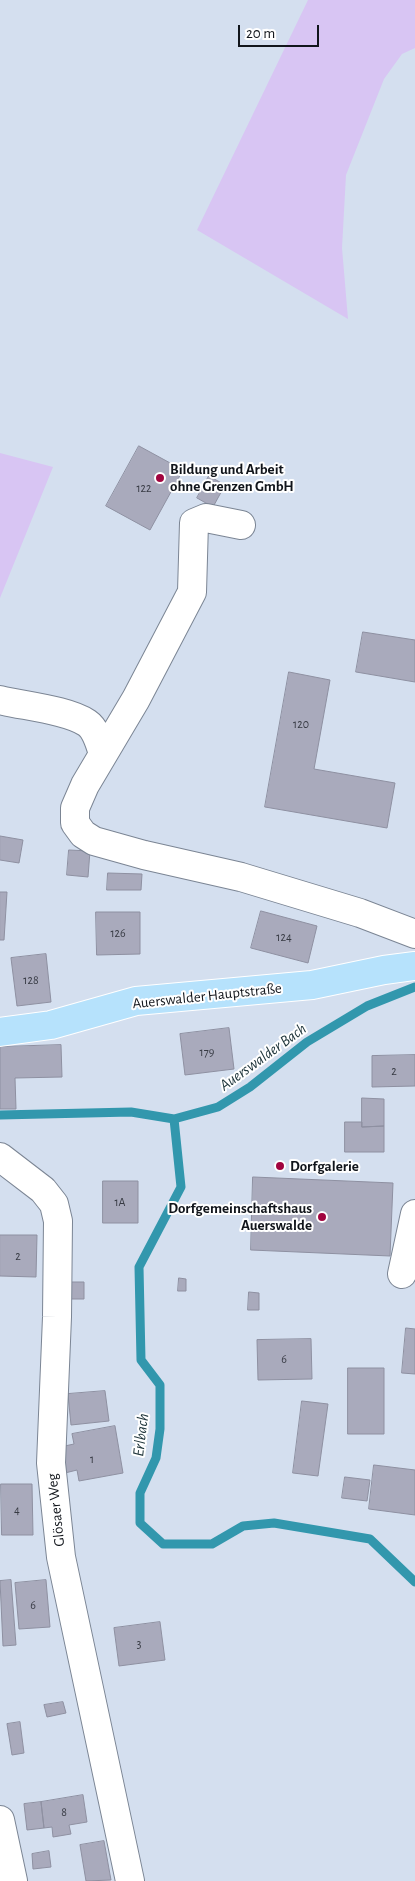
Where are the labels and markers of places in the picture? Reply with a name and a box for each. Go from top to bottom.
place label: Bildung und Arbeit ohne Grenzen GmbH [170,460,294,495]
marker: Bildung und Arbeit ohne Grenzen GmbH [154,472,166,484]
place label: Dorfgalerie [290,1157,359,1175]
marker: Dorfgalerie [274,1160,286,1172]
place label: Dorfgemeinschaftshaus Auerswalde [168,1199,312,1234]
marker: Dorfgemeinschaftshaus Auerswalde [316,1211,328,1223]

